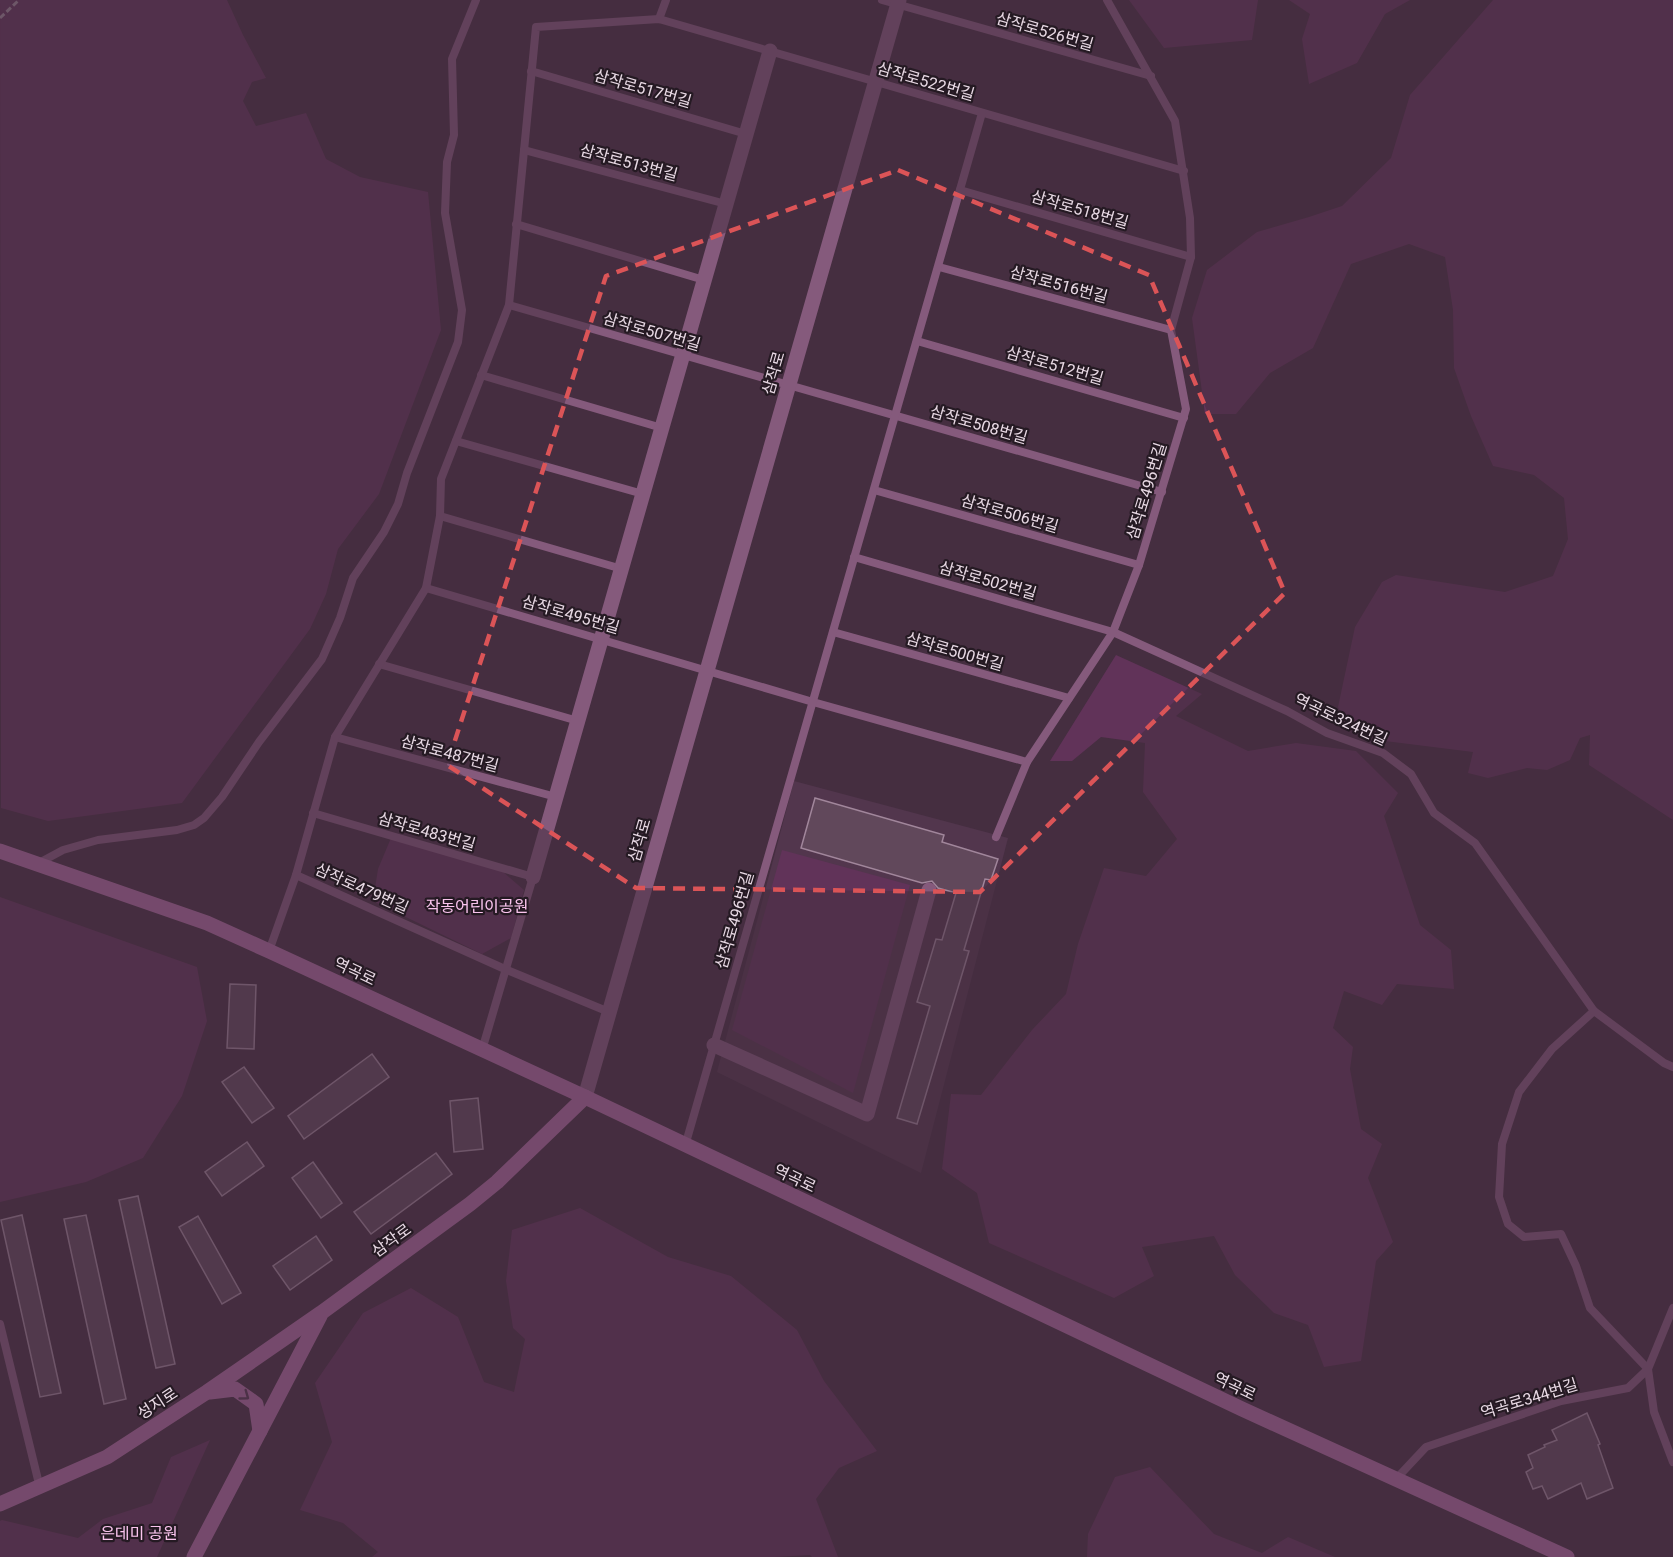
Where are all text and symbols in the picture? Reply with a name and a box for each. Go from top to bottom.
street label: 삼작로526번길 [994,8,1096,54]
street label: 삼작로522번길 [875,58,977,104]
street label: 삼작로517번길 [592,65,694,111]
street label: 삼작로513번길 [578,140,680,185]
street label: 삼작로518번길 [1029,186,1131,232]
street label: 삼작로516번길 [1008,262,1110,307]
street label: 삼작로507번길 [601,308,703,354]
street label: 삼작로512번길 [1004,342,1106,388]
street label: 삼작로 [758,349,789,397]
street label: 삼작로508번길 [928,401,1030,447]
street label: 삼작로496번길 [1123,440,1170,542]
street label: 삼작로506번길 [959,490,1061,536]
street label: 삼작로502번길 [937,557,1039,603]
street label: 삼작로495번길 [520,591,622,637]
street label: 삼작로500번길 [904,628,1006,674]
street label: 역곡로324번길 [1291,690,1390,749]
street label: 삼작로487번길 [399,731,501,776]
street label: 삼작로483번길 [376,808,478,854]
street label: 삼작로 [624,816,655,864]
street label: 삼작로479번길 [312,859,412,918]
street label: 삼작로496번길 [711,869,757,971]
park label: 작동어린이공원 [425,897,529,916]
street label: 역곡로 [331,954,379,990]
street label: 역곡로 [771,1161,819,1197]
street label: 삼작로 [368,1220,415,1261]
street label: 역곡로 [1211,1369,1259,1405]
street label: 역곡로344번길 [1478,1375,1580,1422]
street label: 성지로 [134,1383,181,1423]
one-way arrow [238,1389,249,1400]
park label: 은데미 공원 [100,1524,178,1543]

